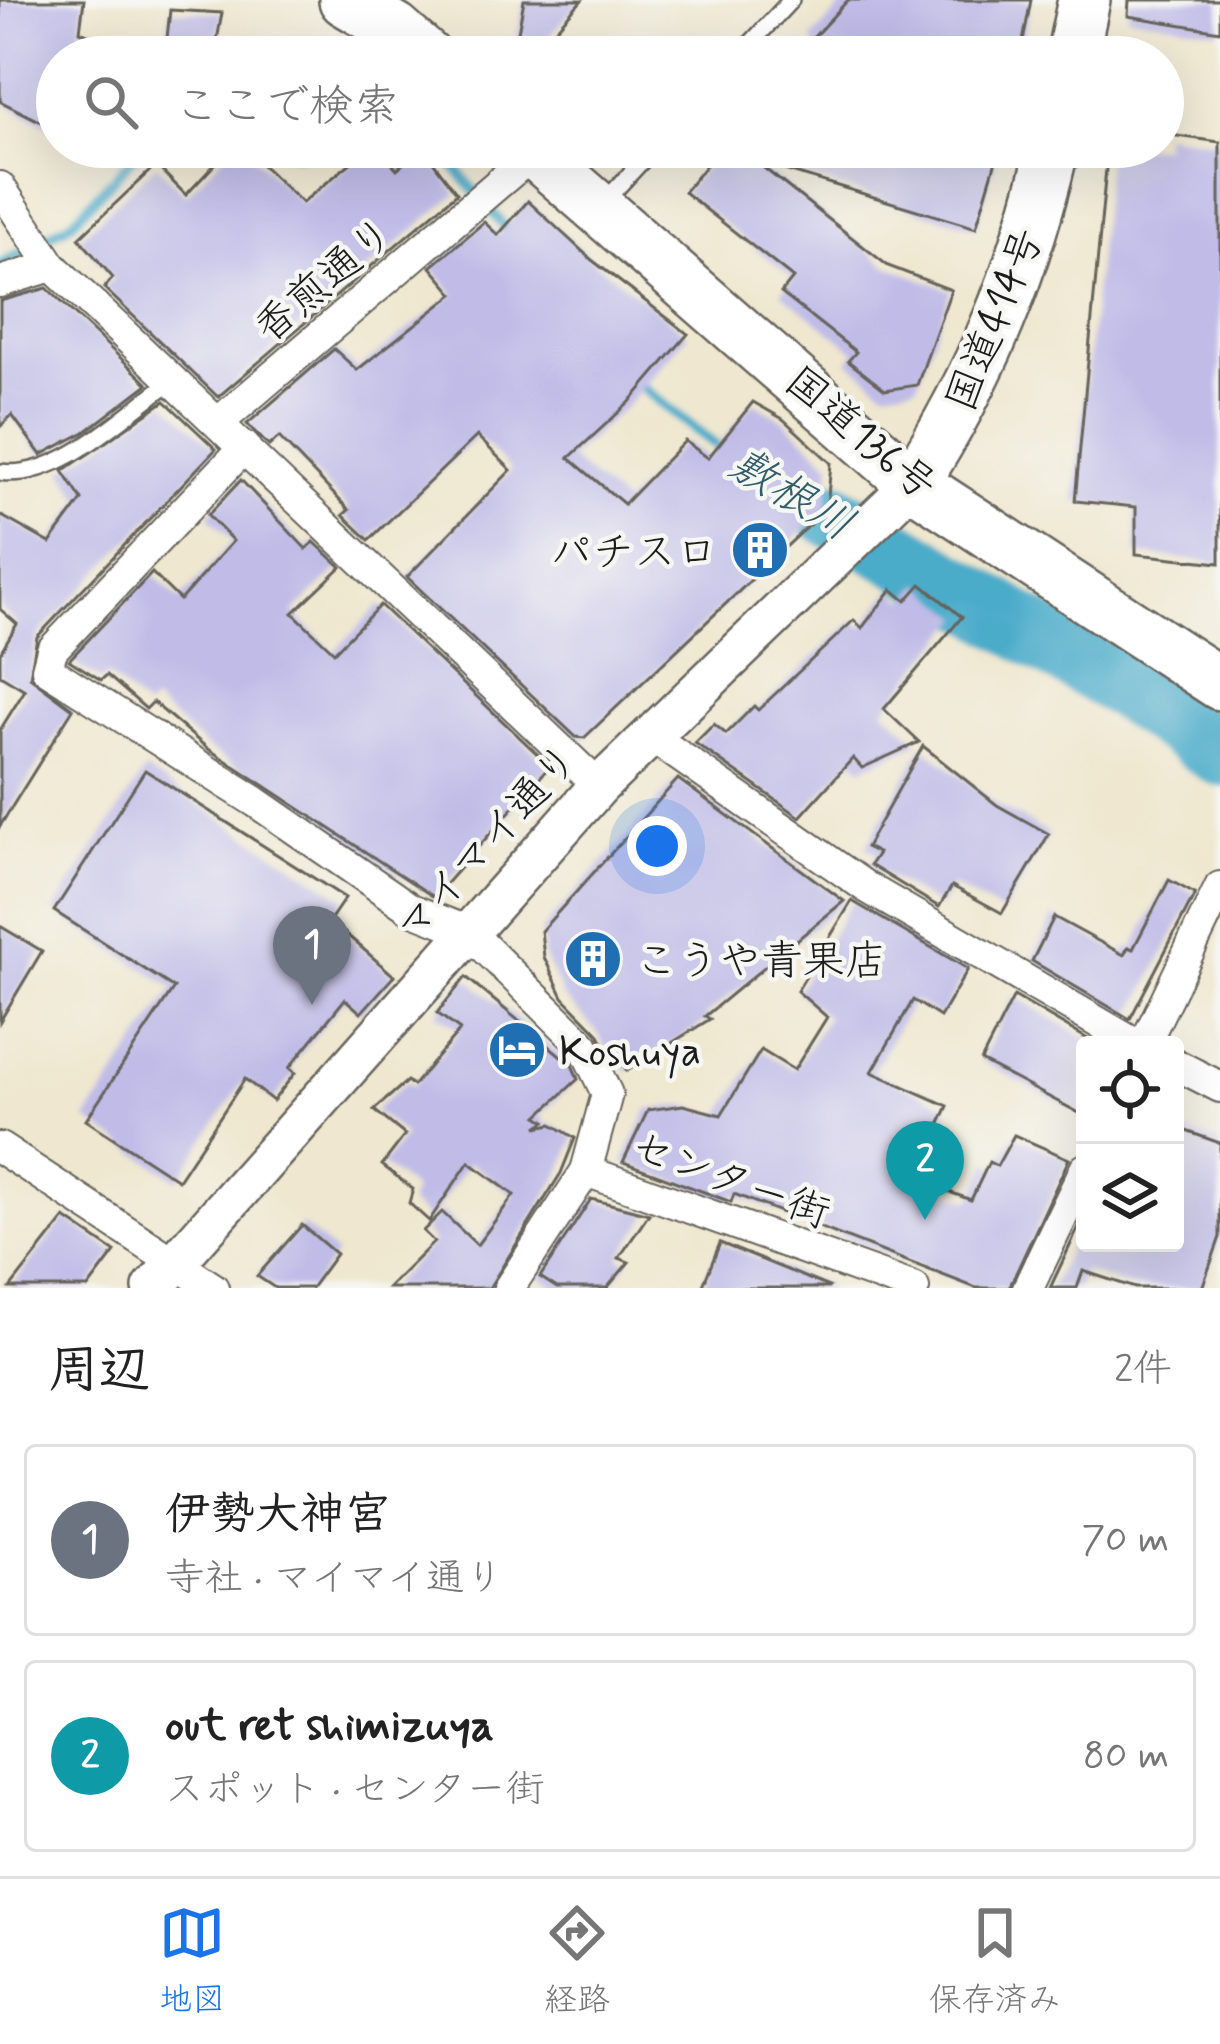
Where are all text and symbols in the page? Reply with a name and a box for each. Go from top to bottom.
search box [36,36,1184,168]
icon: search [78,69,144,135]
text: ここで検索 [174,78,399,137]
street label: 香煎通り [243,207,407,357]
street label: 国道414号 [935,220,1058,420]
street label: 国道136号 [772,355,947,514]
water label: 敷根川 [718,436,864,556]
building icon: パチスロ [729,519,791,581]
place label: パチスロ [550,526,718,581]
street label: マイマイ通り [385,734,592,955]
your location [627,816,687,876]
pin: 1 [273,906,351,1005]
building icon: こうや青果店 [562,928,624,990]
place label: こうや青果店 [635,935,887,990]
hotel icon: Koshuya [486,1019,548,1081]
place label: Koshuya [559,1026,701,1081]
map controls [1076,1036,1184,1252]
button: locate [1076,1036,1184,1144]
street label: センター街 [623,1120,837,1243]
pin: 2 [886,1121,964,1220]
button: layers [1076,1144,1184,1252]
text: 周辺 [48,1339,150,1405]
text: 2件 [1114,1345,1172,1396]
text: 伊勢大神宮 [165,1486,390,1545]
text: 1 [81,1515,99,1566]
text: 70 m [1081,1515,1169,1566]
text: 寺社 · マイマイ通り [165,1554,504,1605]
text: out ret shimizuya [165,1697,494,1756]
text: 2 [80,1731,100,1782]
text: 80 m [1083,1731,1169,1782]
text: スポット · センター街 [165,1765,544,1816]
tab: 地図 [159,1900,225,2023]
tab: 経路 [544,1900,610,2023]
tab: 保存済み [929,1900,1061,2023]

